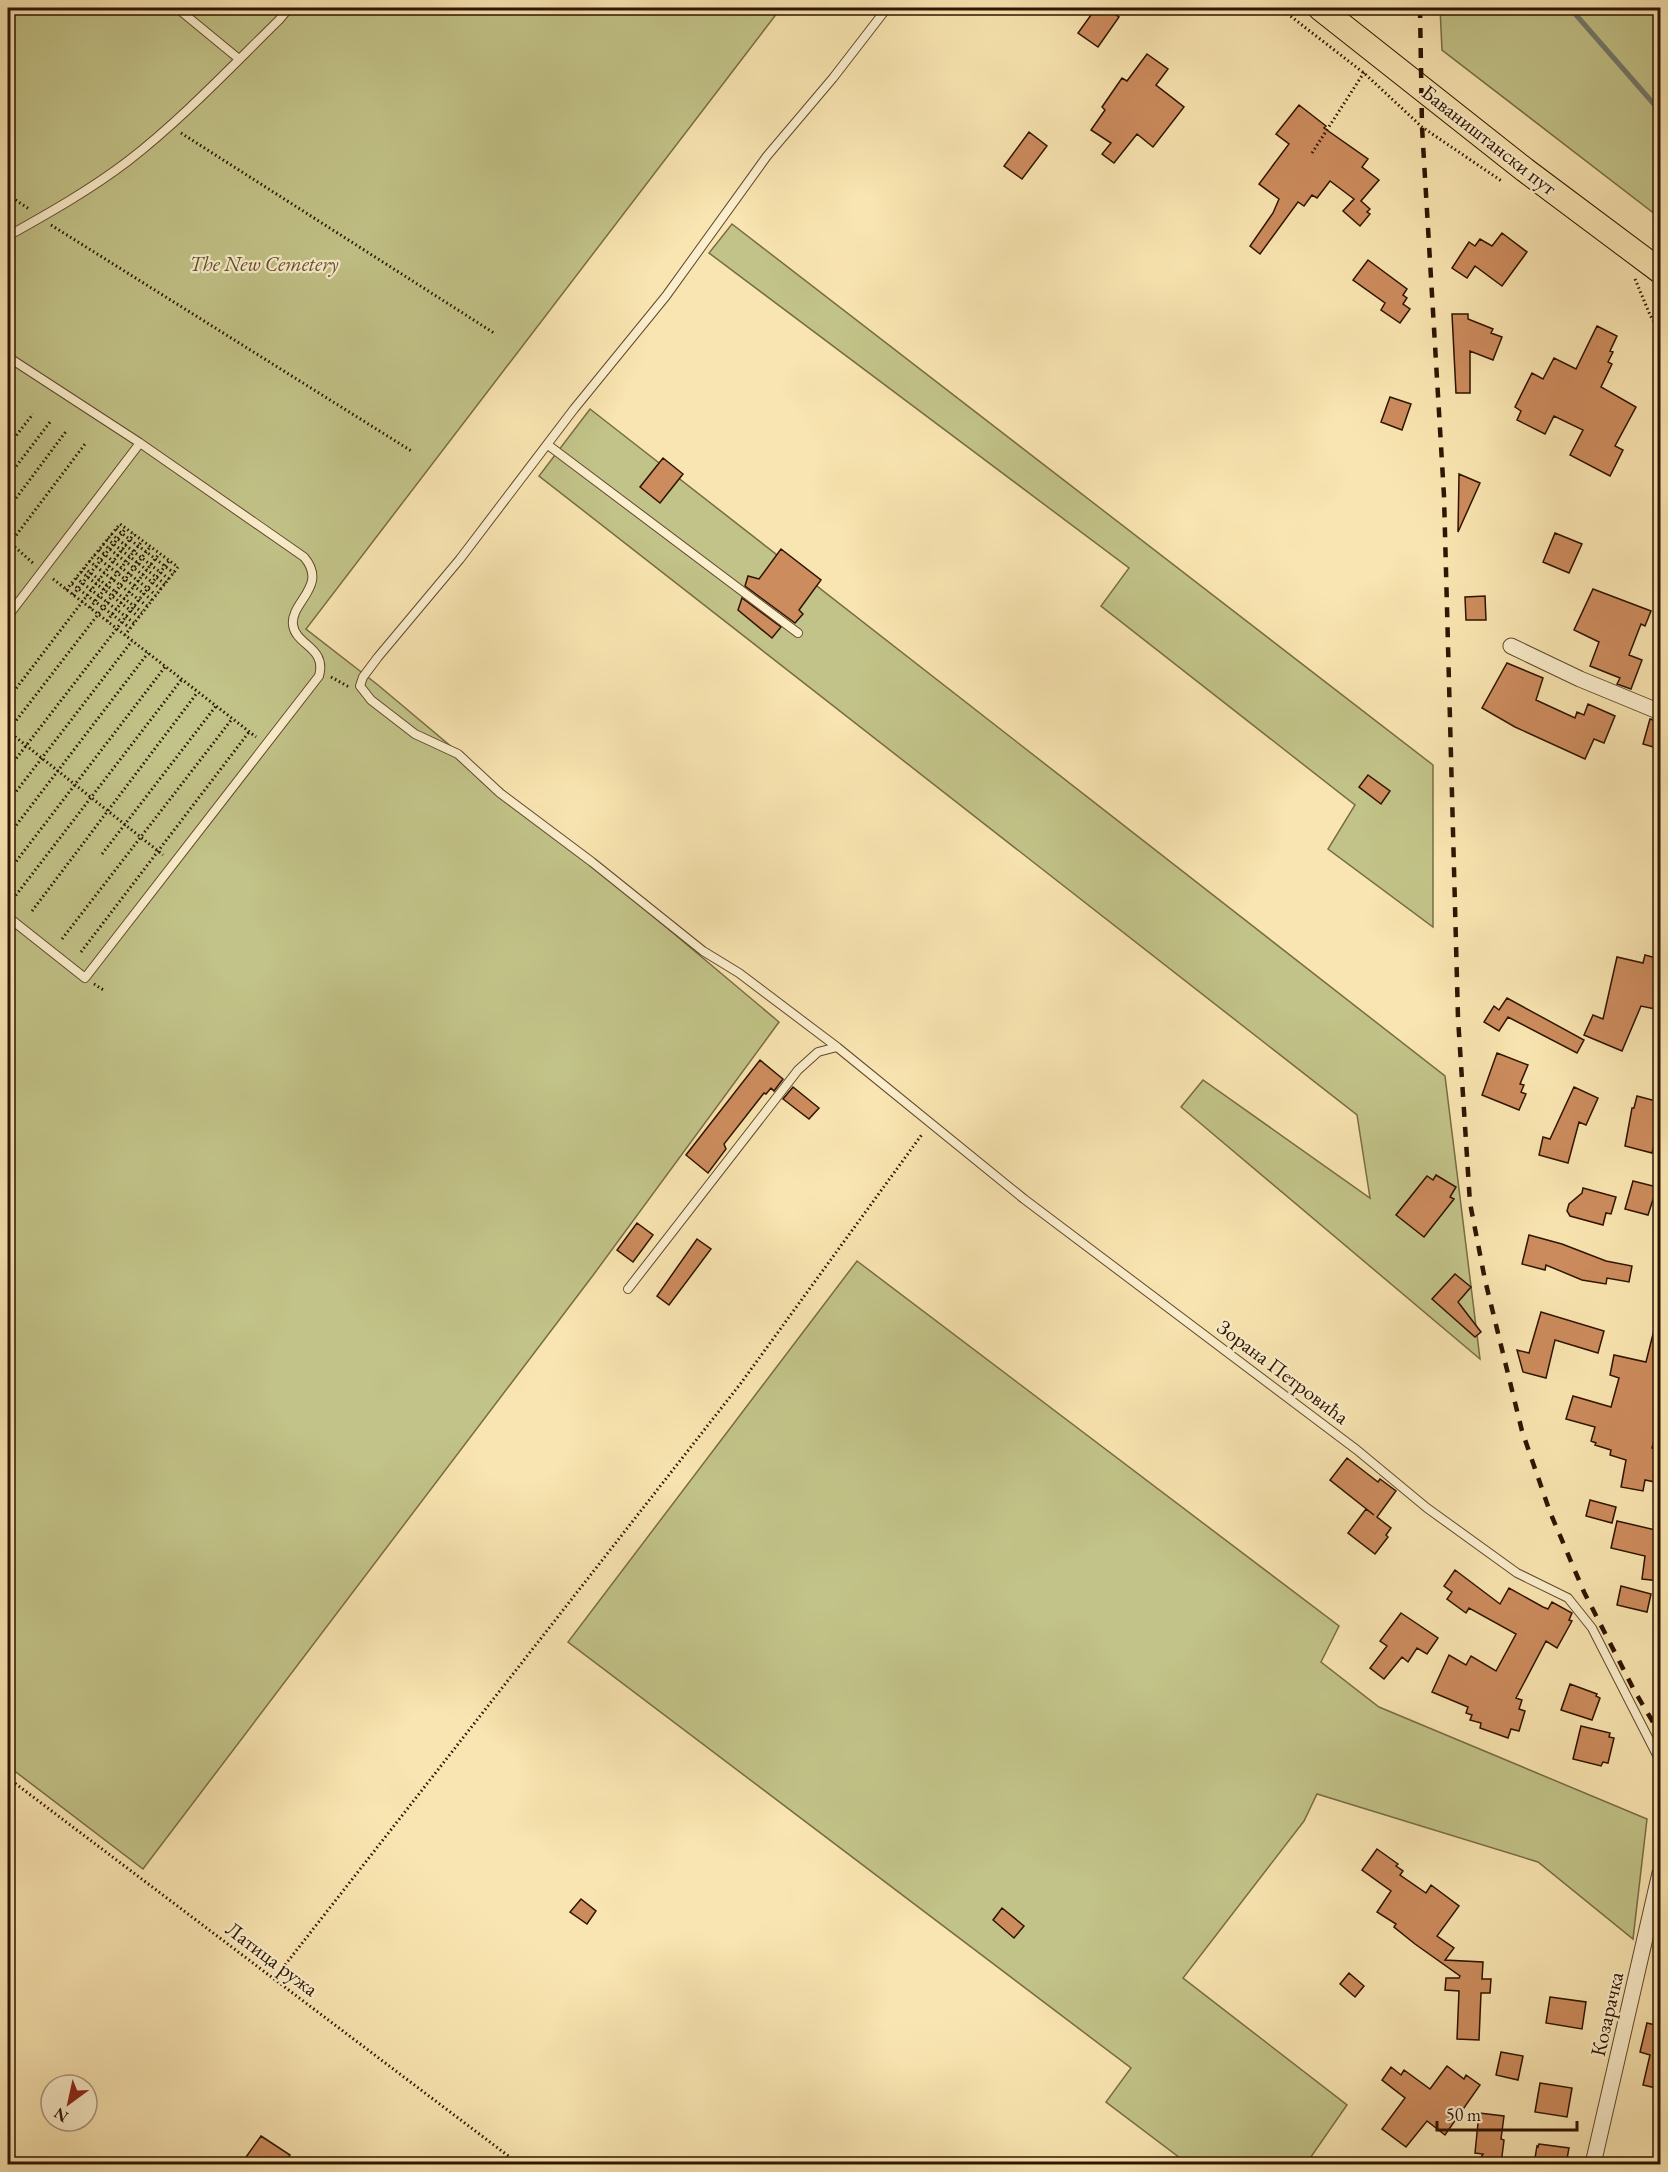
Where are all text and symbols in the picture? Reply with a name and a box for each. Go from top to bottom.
street label: Баваништански пут [1416,78,1563,201]
park label: The New Cemetery [189,250,339,277]
street label: Зорана Петровића [1212,1313,1355,1430]
street label: Латица ружа [221,1915,324,2002]
street label: Козарачка [1584,1968,1629,2059]
north arrow [39,2073,99,2133]
scale bar [1437,2094,1576,2132]
text: N [50,2103,72,2127]
text: 50 m [1446,2103,1481,2126]

